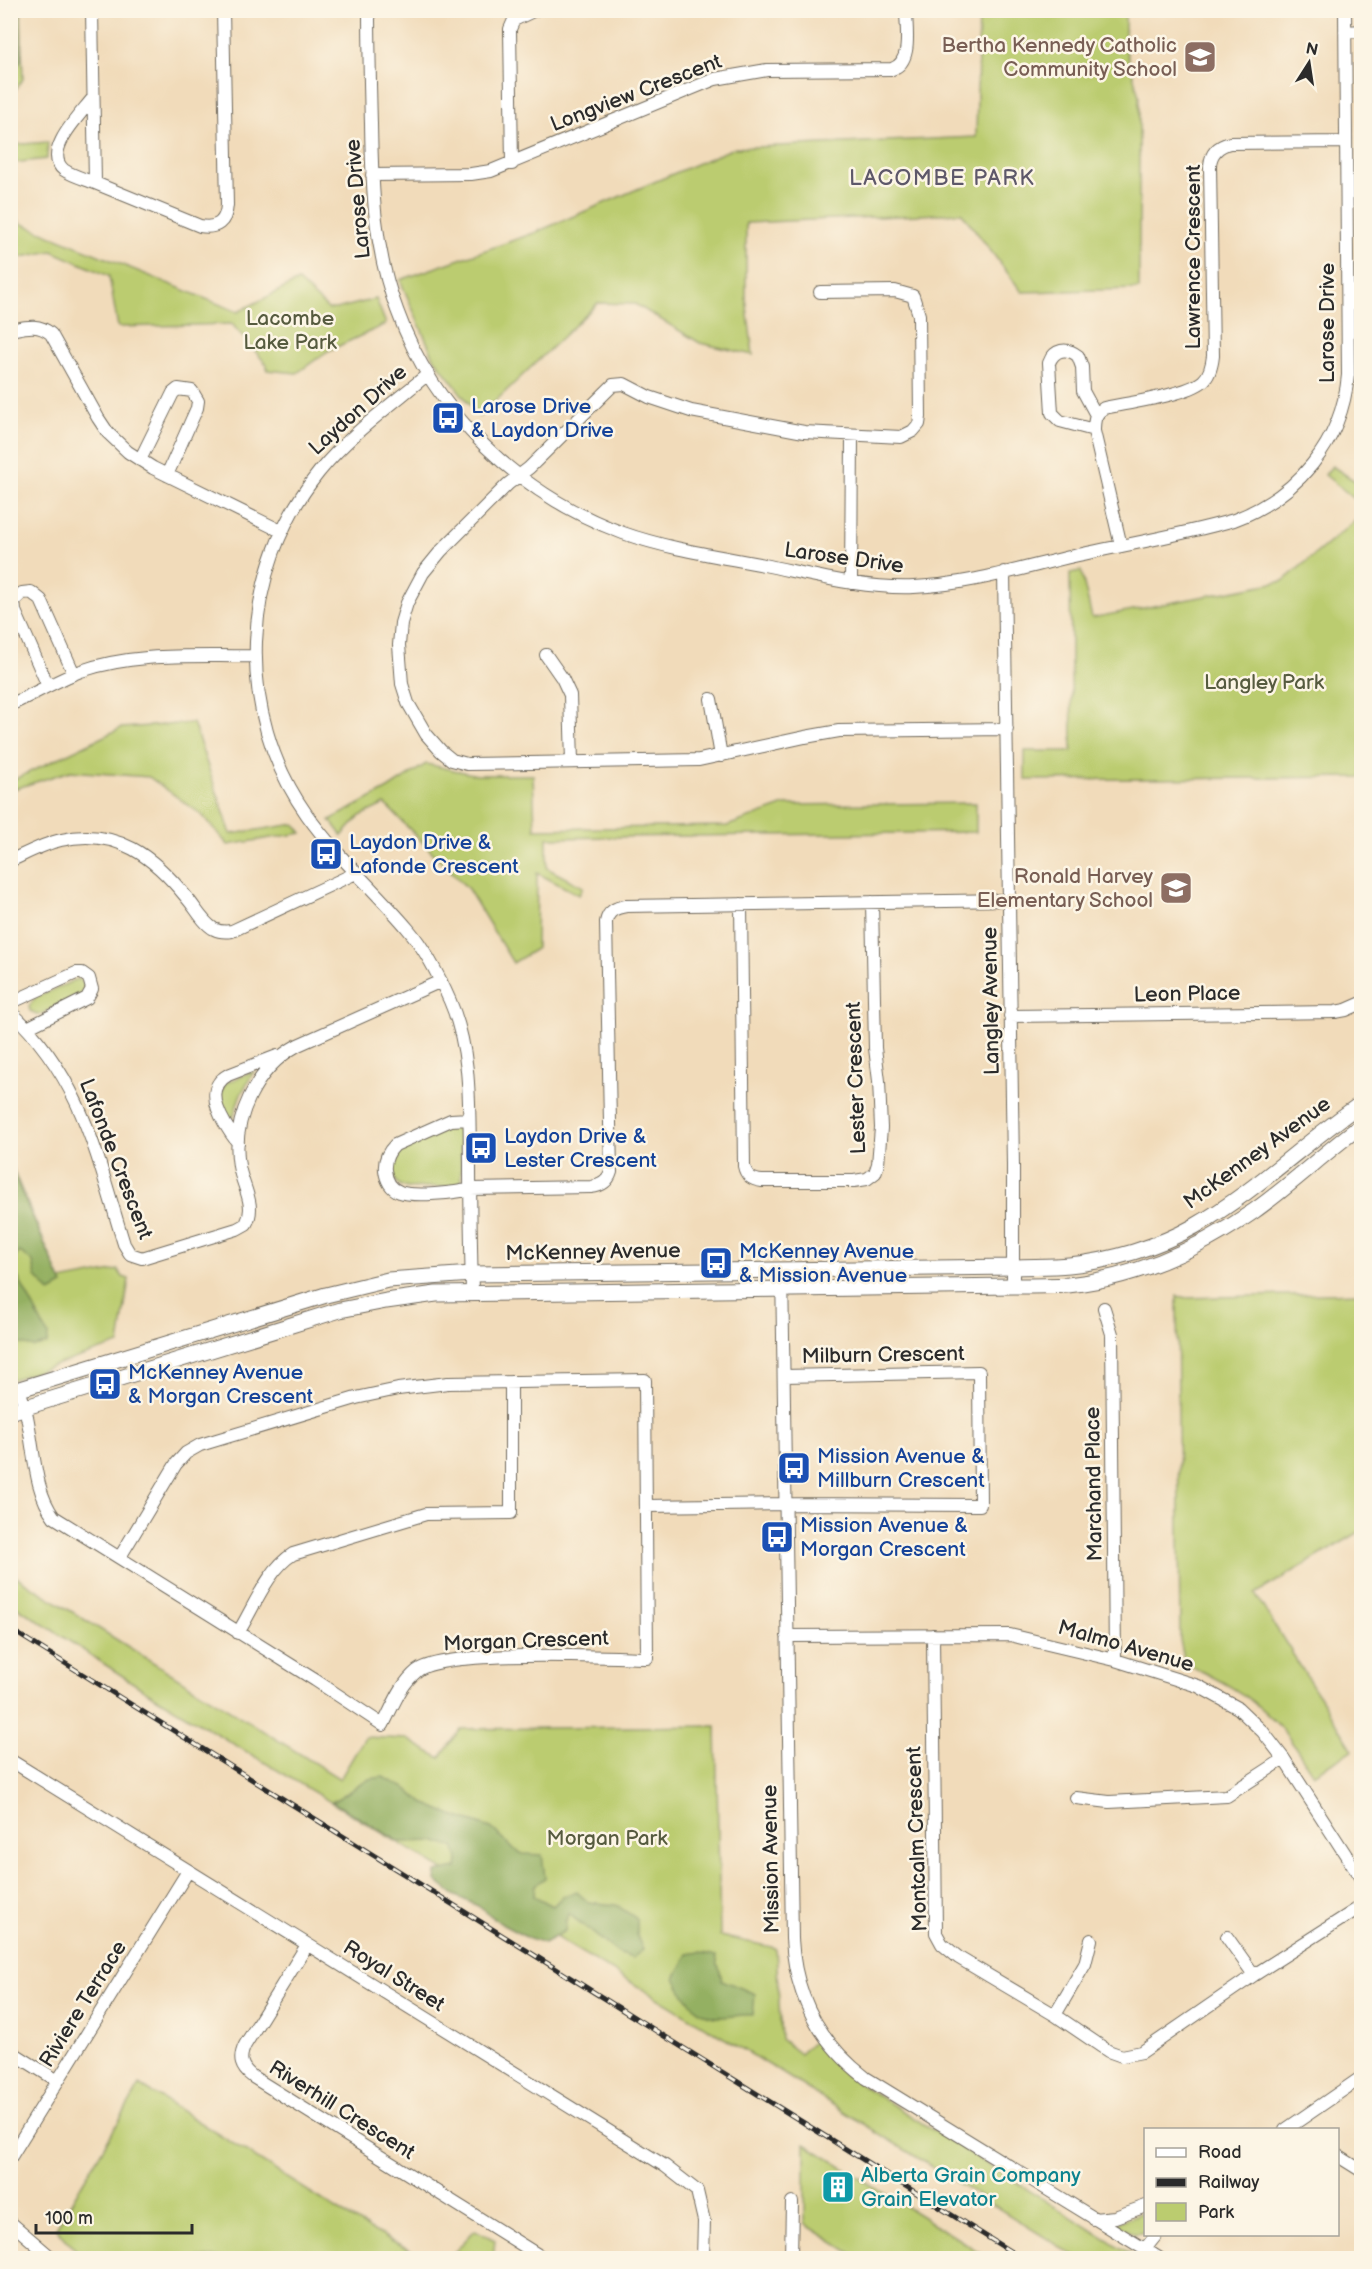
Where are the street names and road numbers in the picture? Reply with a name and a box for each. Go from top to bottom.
street label: Longview Crescent [547,49,726,137]
street label: Larose Drive [340,138,376,260]
street label: Lawrence Crescent [1181,164,1206,350]
street label: Larose Drive [1315,263,1340,383]
street label: Laydon Drive [304,360,412,460]
street label: Larose Drive [783,537,905,579]
street label: Langley Avenue [977,927,1005,1075]
street label: Leon Place [1133,981,1241,1007]
street label: Lester Crescent [841,1001,871,1155]
street label: Lafonde Crescent [74,1075,158,1243]
street label: McKenney Avenue [1179,1091,1335,1215]
street label: McKenney Avenue [505,1238,681,1266]
street label: Milburn Crescent [801,1341,965,1369]
street label: Marchand Place [1080,1406,1108,1562]
street label: Malmo Avenue [1055,1615,1197,1677]
street label: Morgan Crescent [443,1626,610,1656]
street label: Montcalm Crescent [901,1745,933,1932]
street label: Mission Avenue [757,1784,785,1934]
street label: Royal Street [339,1935,450,2017]
street label: Riviere Terrace [34,1936,132,2072]
street label: Riverhill Crescent [264,2055,420,2165]

